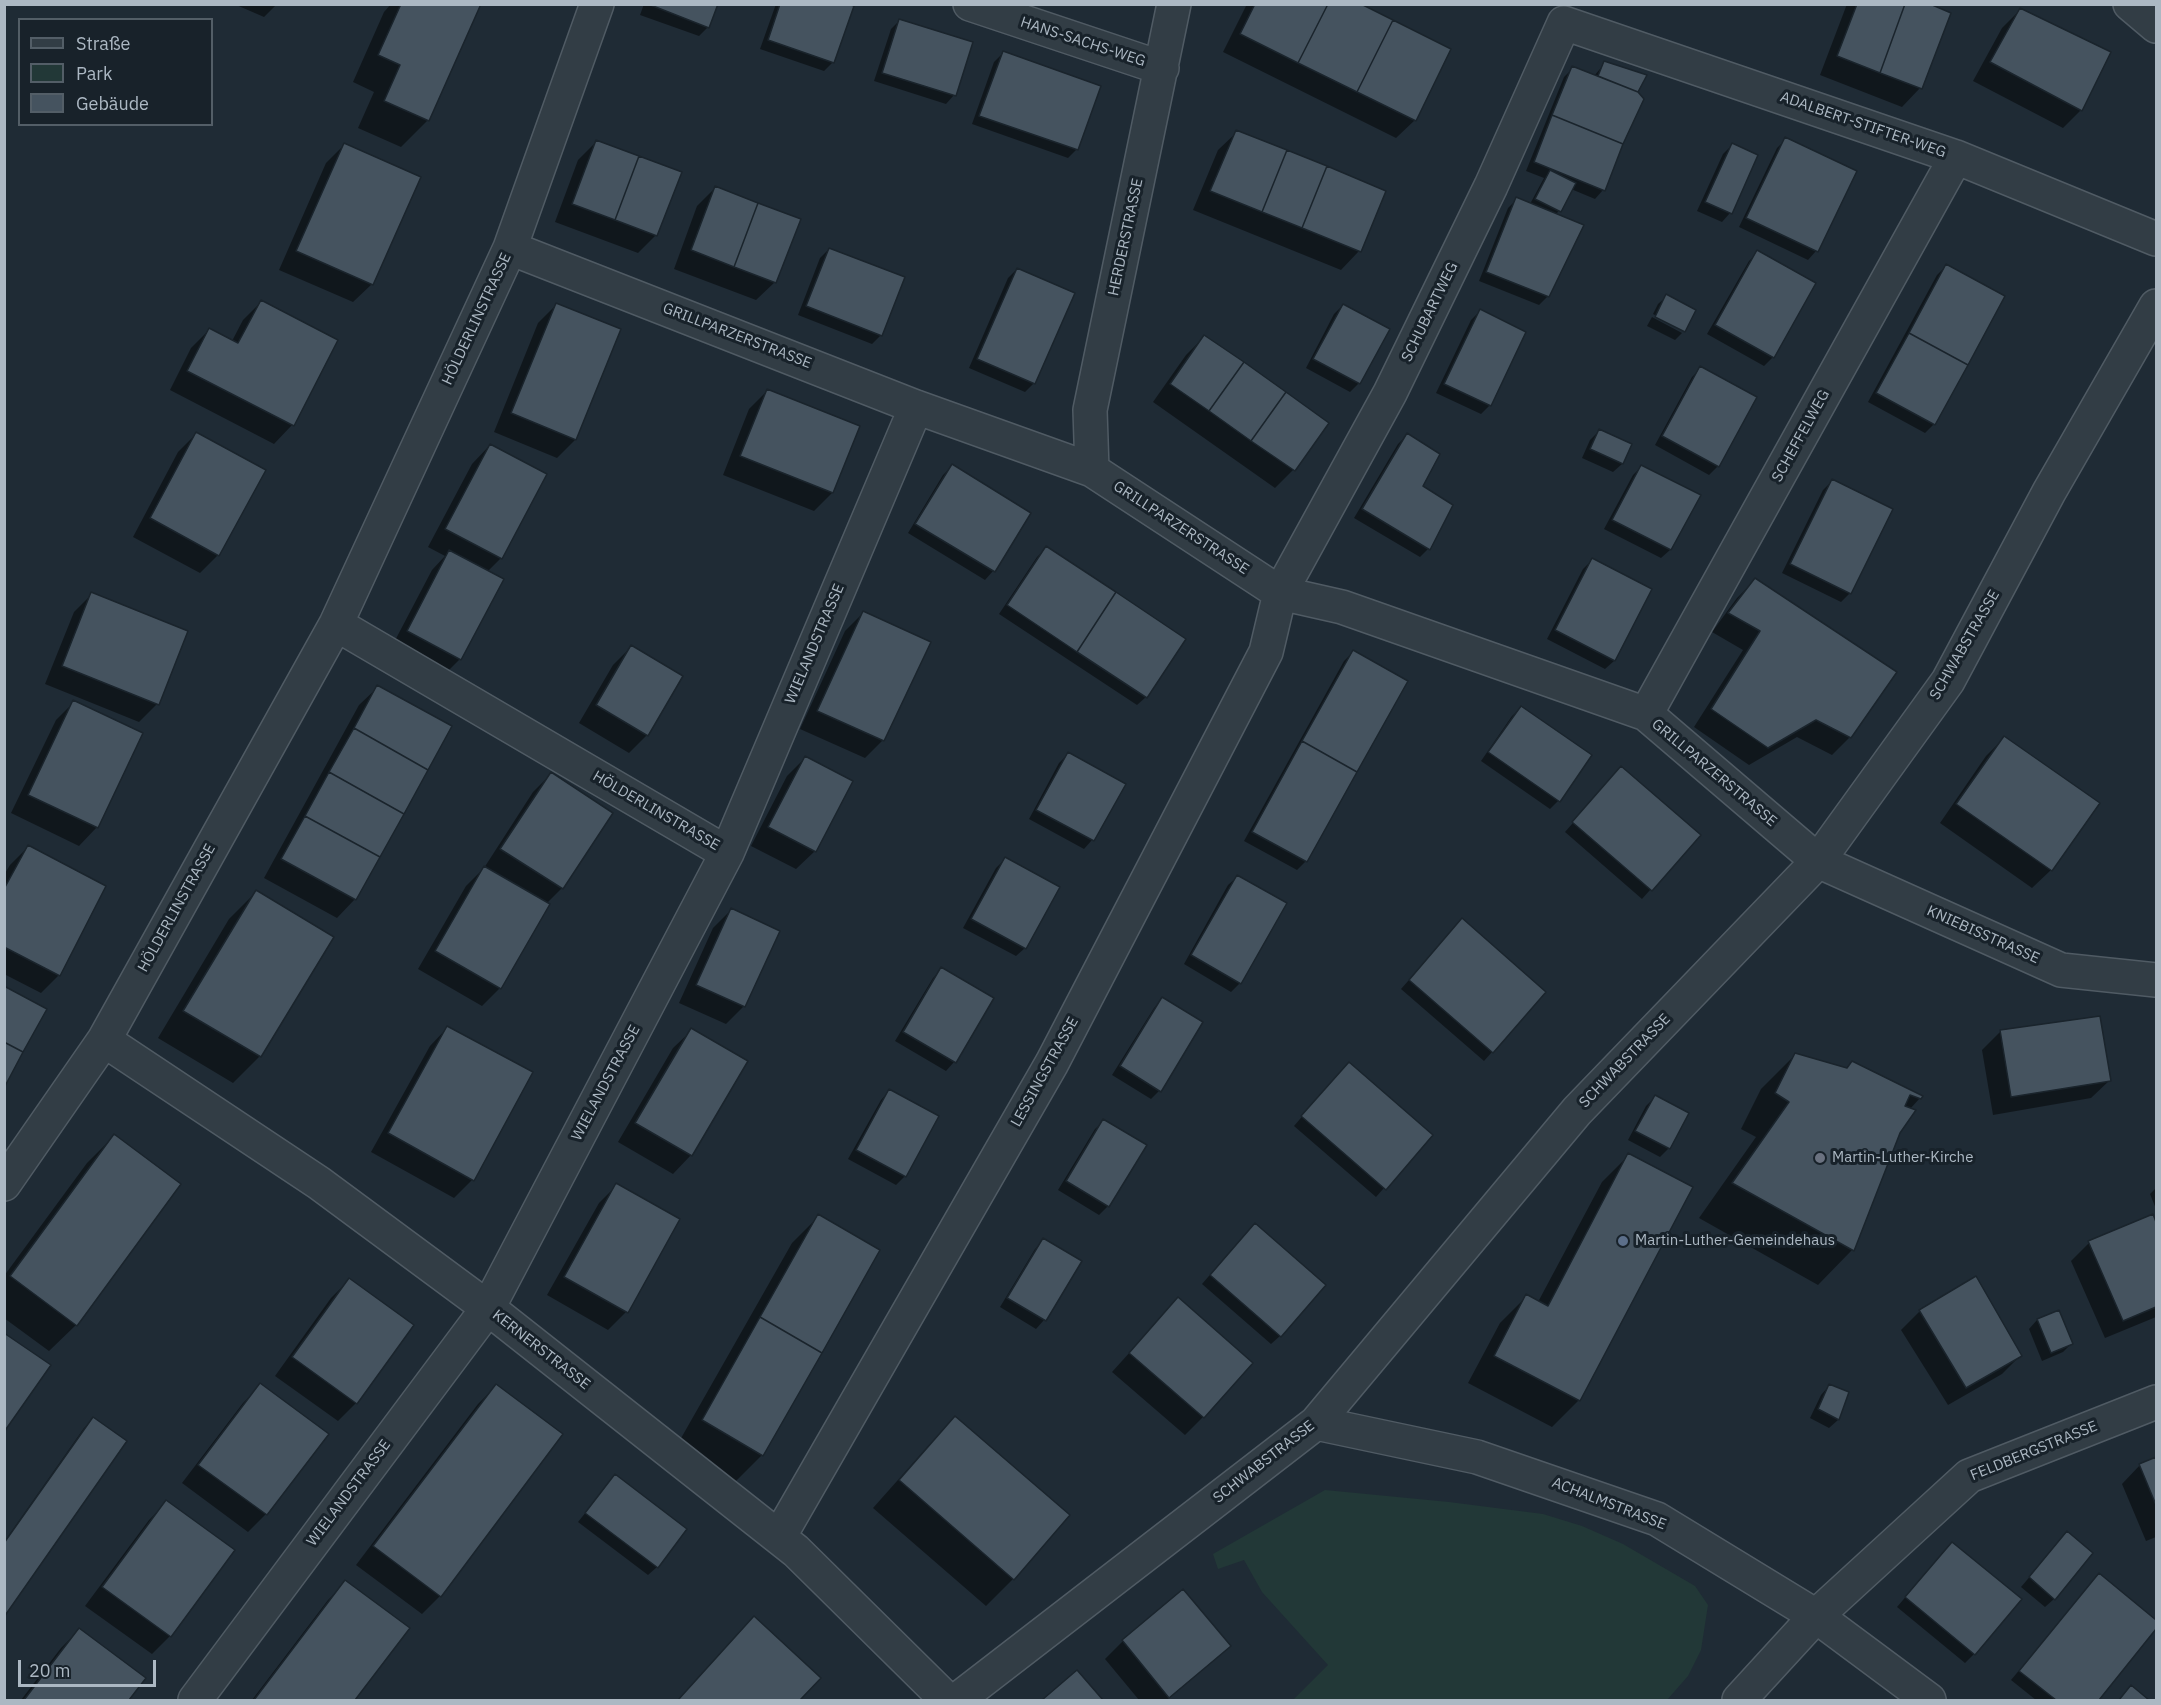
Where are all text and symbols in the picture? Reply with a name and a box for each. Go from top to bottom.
street label: HANS-SACHS-WEG [1018,13,1148,71]
legend [18,18,213,126]
text: Straße [76,32,130,55]
text: Park [76,62,112,85]
street label: ADALBERT-STIFTER-WEG [1778,88,1948,162]
text: Gebäude [76,92,149,115]
street label: HERDERSTRASSE [1105,177,1147,297]
street label: HÖLDERLINSTRASSE [438,250,516,388]
street label: SCHUBARTWEG [1398,259,1462,365]
street label: GRILLPARZERSTRASSE [660,299,814,373]
street label: SCHEFFELWEG [1768,387,1834,485]
street label: GRILLPARZERSTRASSE [1110,477,1252,579]
street label: WIELANDSTRASSE [782,581,848,707]
street label: SCHWABSTRASSE [1926,587,2004,703]
street label: GRILLPARZERSTRASSE [1648,715,1780,831]
street label: HÖLDERLINSTRASSE [589,767,723,855]
street label: HÖLDERLINSTRASSE [134,841,220,975]
street label: KNIEBISSTRASSE [1924,902,2042,968]
street label: SCHWABSTRASSE [1576,1010,1674,1112]
street label: LESSINGSTRASSE [1007,1014,1083,1130]
street label: WIELANDSTRASSE [568,1022,644,1144]
place label: Martin-Luther-Kirche [1832,1149,1973,1167]
marker: Martin-Luther-Kirche [1813,1151,1827,1165]
place label: Martin-Luther-Gemeindehaus [1635,1232,1835,1250]
marker: Martin-Luther-Gemeindehaus [1616,1234,1630,1248]
street label: KERNERSTRASSE [489,1306,593,1394]
street label: SCHWABSTRASSE [1210,1417,1318,1507]
street label: FELDBERGSTRASSE [1968,1417,2100,1485]
street label: WIELANDSTRASSE [303,1436,395,1550]
street label: ACHALMSTRASSE [1549,1474,1669,1534]
scale bar [21,1648,159,1686]
text: 20 m [29,1659,71,1682]

